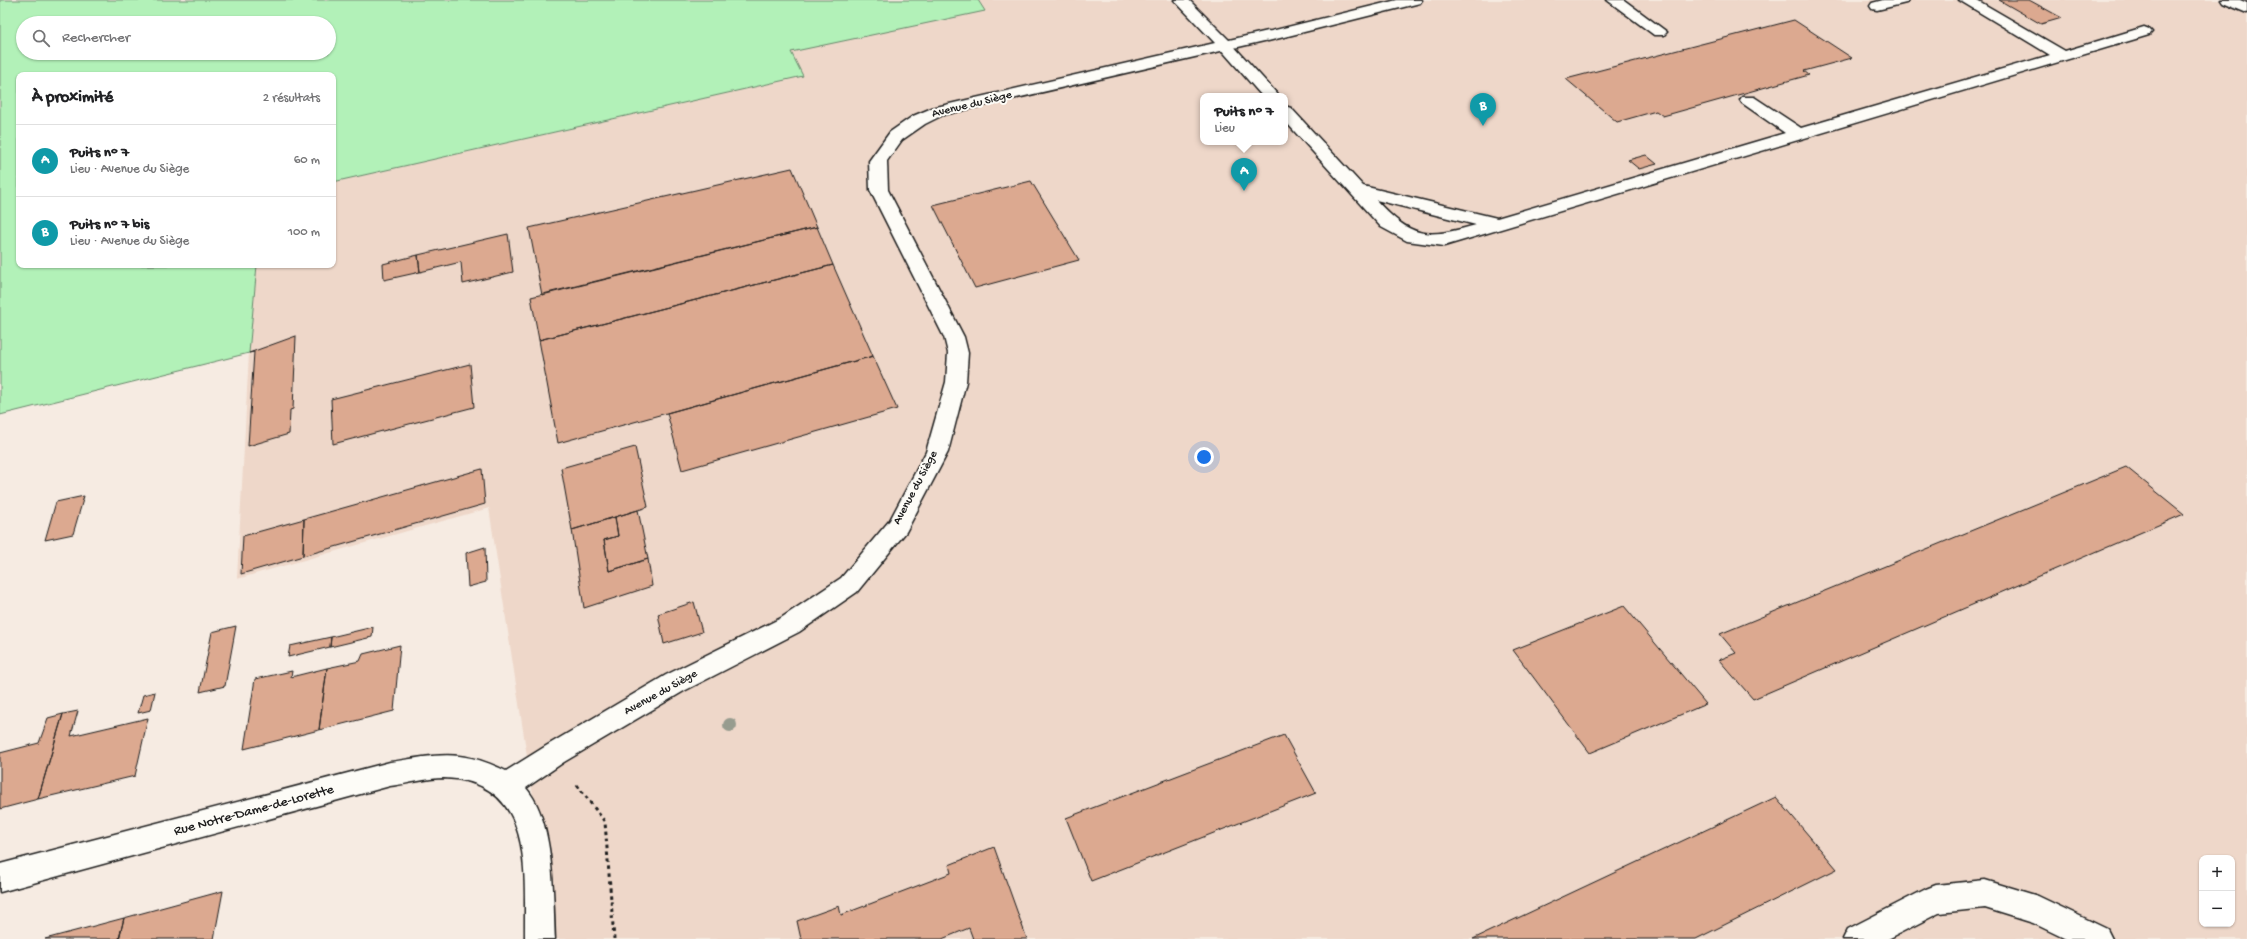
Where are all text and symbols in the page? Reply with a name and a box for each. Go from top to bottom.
search box [16,16,336,60]
icon: search [30,27,52,49]
text: Rechercher [62,29,130,47]
text: À proximité [32,88,113,108]
street label: Avenue du Siège [931,88,1014,122]
text: 2 résultats [263,91,320,106]
popup [1200,93,1288,145]
pin: B [1470,93,1496,126]
text: Puits n° 7 [1215,103,1274,121]
text: Lieu [1215,121,1235,136]
text: Puits n° 7 [70,144,129,162]
text: A [41,153,49,168]
text: 60 m [294,153,320,168]
pin: A [1231,158,1257,191]
text: Lieu · Avenue du Siège [70,162,189,177]
text: Puits n° 7 bis [70,216,149,234]
text: B [42,225,48,240]
text: 100 m [288,225,320,240]
text: Lieu · Avenue du Siège [70,234,189,249]
your location [1194,447,1214,467]
street label: Avenue du Siège [891,448,942,527]
street label: Avenue du Siège [622,667,701,719]
street label: Rue Notre-Dame-de-Lorette [172,781,336,841]
map controls [2199,855,2235,927]
button: + [2199,855,2235,891]
button: − [2199,891,2235,927]

